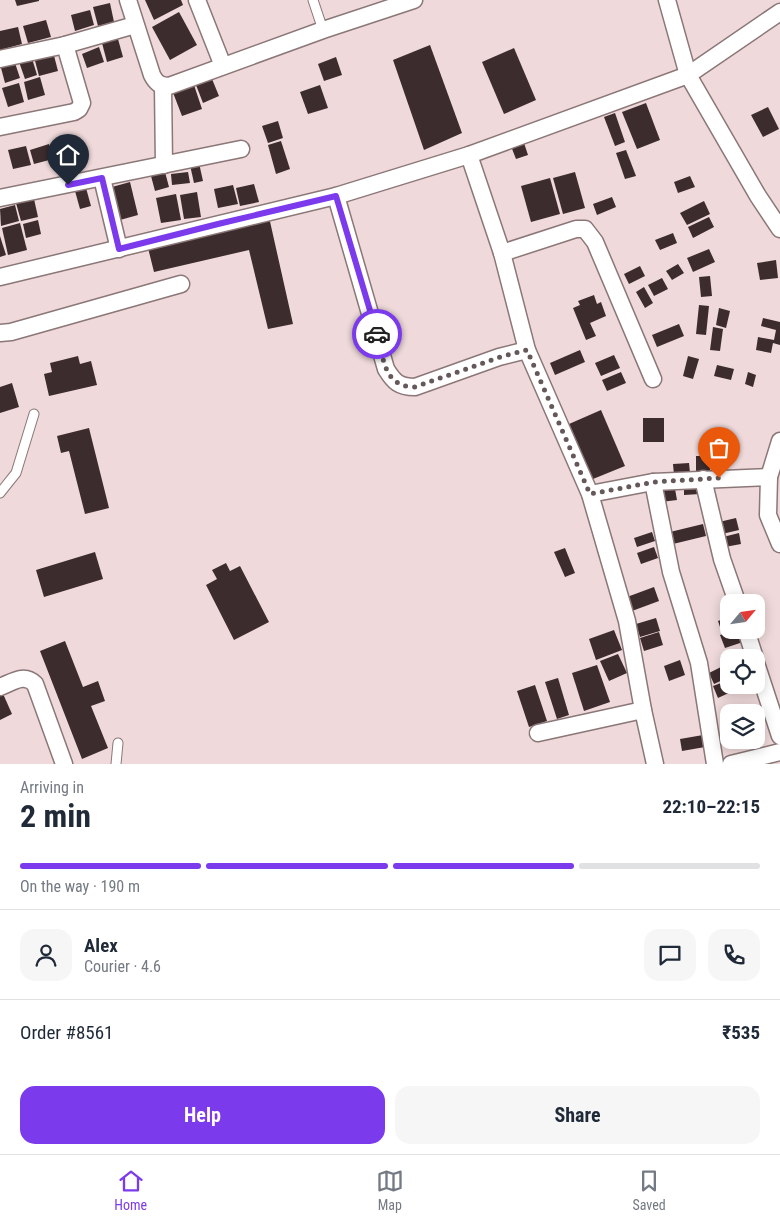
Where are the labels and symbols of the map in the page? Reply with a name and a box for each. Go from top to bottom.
pin [47,134,89,185]
courier [352,309,402,359]
pin [698,427,740,478]
north arrow [720,594,765,639]

